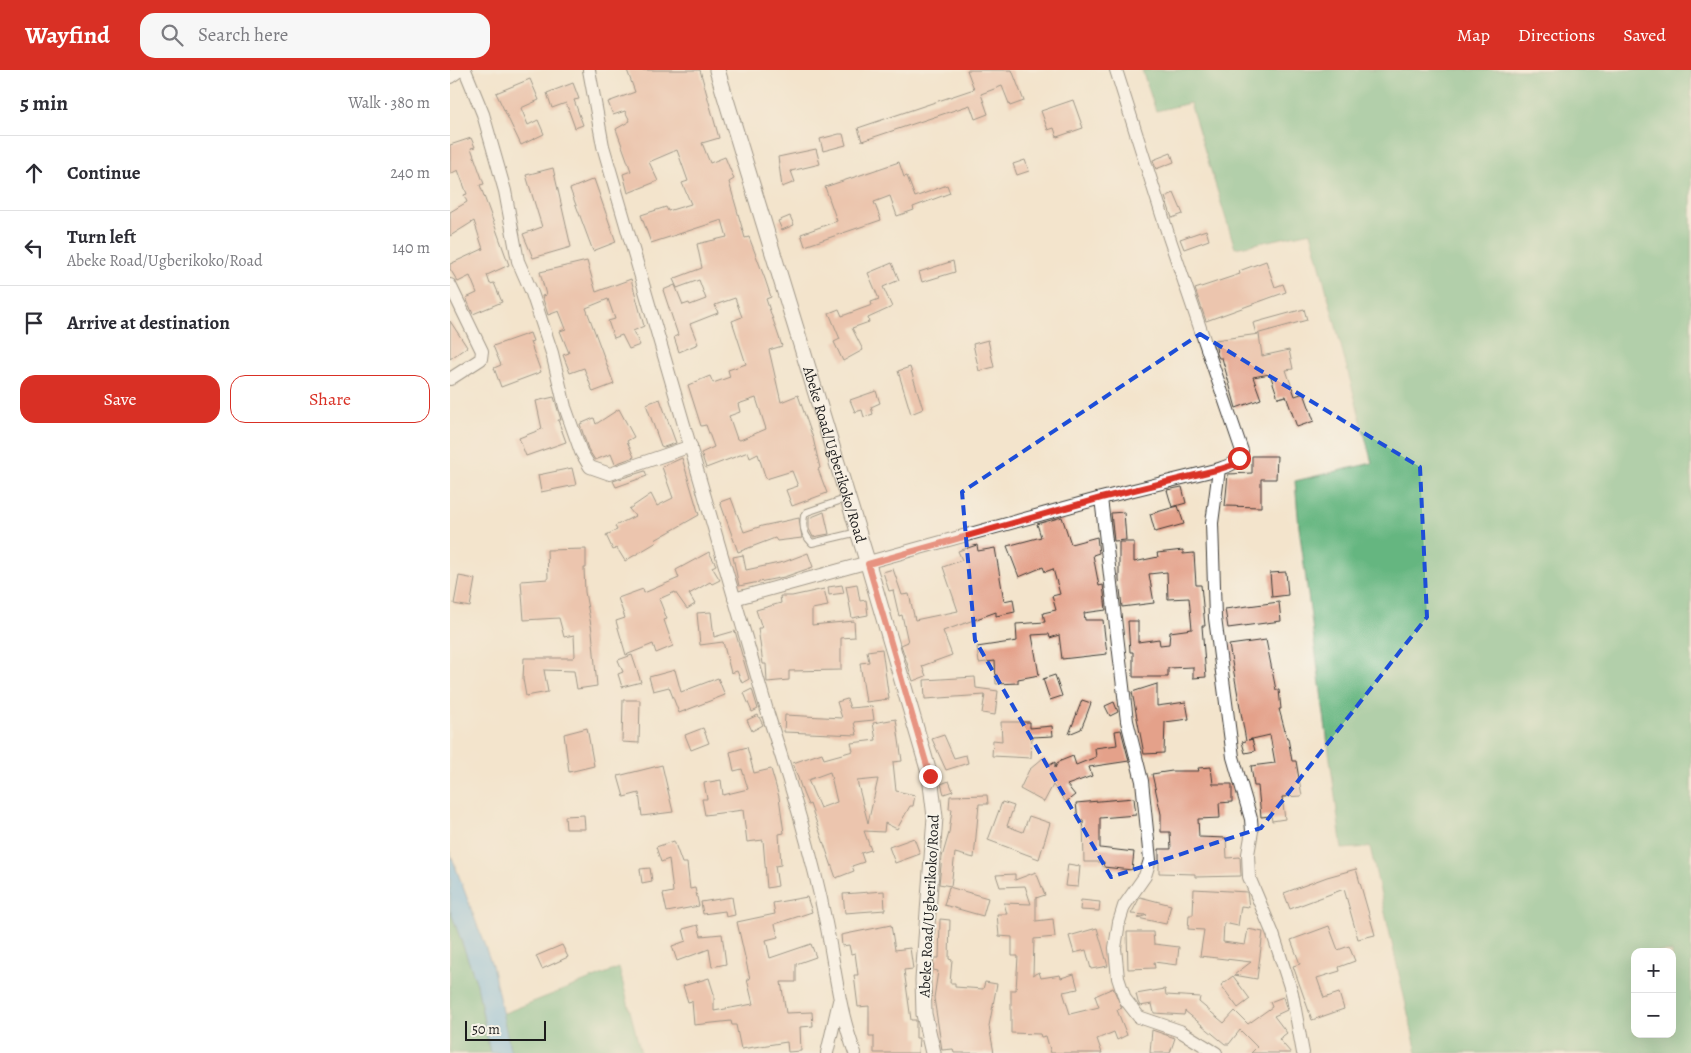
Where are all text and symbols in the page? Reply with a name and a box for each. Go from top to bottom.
search box [140,13,490,58]
text: Wayfind [25,19,110,51]
icon: search [158,21,186,49]
text: Search here [198,22,288,48]
text: Map [1457,23,1490,47]
text: Directions [1518,23,1595,47]
text: Saved [1623,23,1666,47]
text: 5 min [20,89,68,117]
text: Walk · 380 m [348,92,430,114]
icon: ahead [20,159,48,187]
text: Continue [67,160,141,186]
text: 240 m [390,162,430,184]
text: Turn left [67,224,136,250]
icon: left [20,234,48,262]
text: 140 m [392,237,430,259]
text: Abeke Road/Ugberikoko/Road [67,250,263,272]
icon: arrive [20,309,48,337]
text: Arrive at destination [67,310,230,336]
street label: Abeke Road/Ugberikoko/Road [798,363,871,546]
button: Save [20,375,220,423]
button: Share [230,375,430,423]
route start [1228,447,1251,470]
route end [919,765,942,788]
street label: Abeke Road/Ugberikoko/Road [914,813,944,999]
map controls [1631,948,1676,1038]
button: + [1631,948,1676,993]
button: − [1631,993,1676,1038]
scale bar [465,1018,546,1041]
text: 50 m [472,1020,500,1039]

